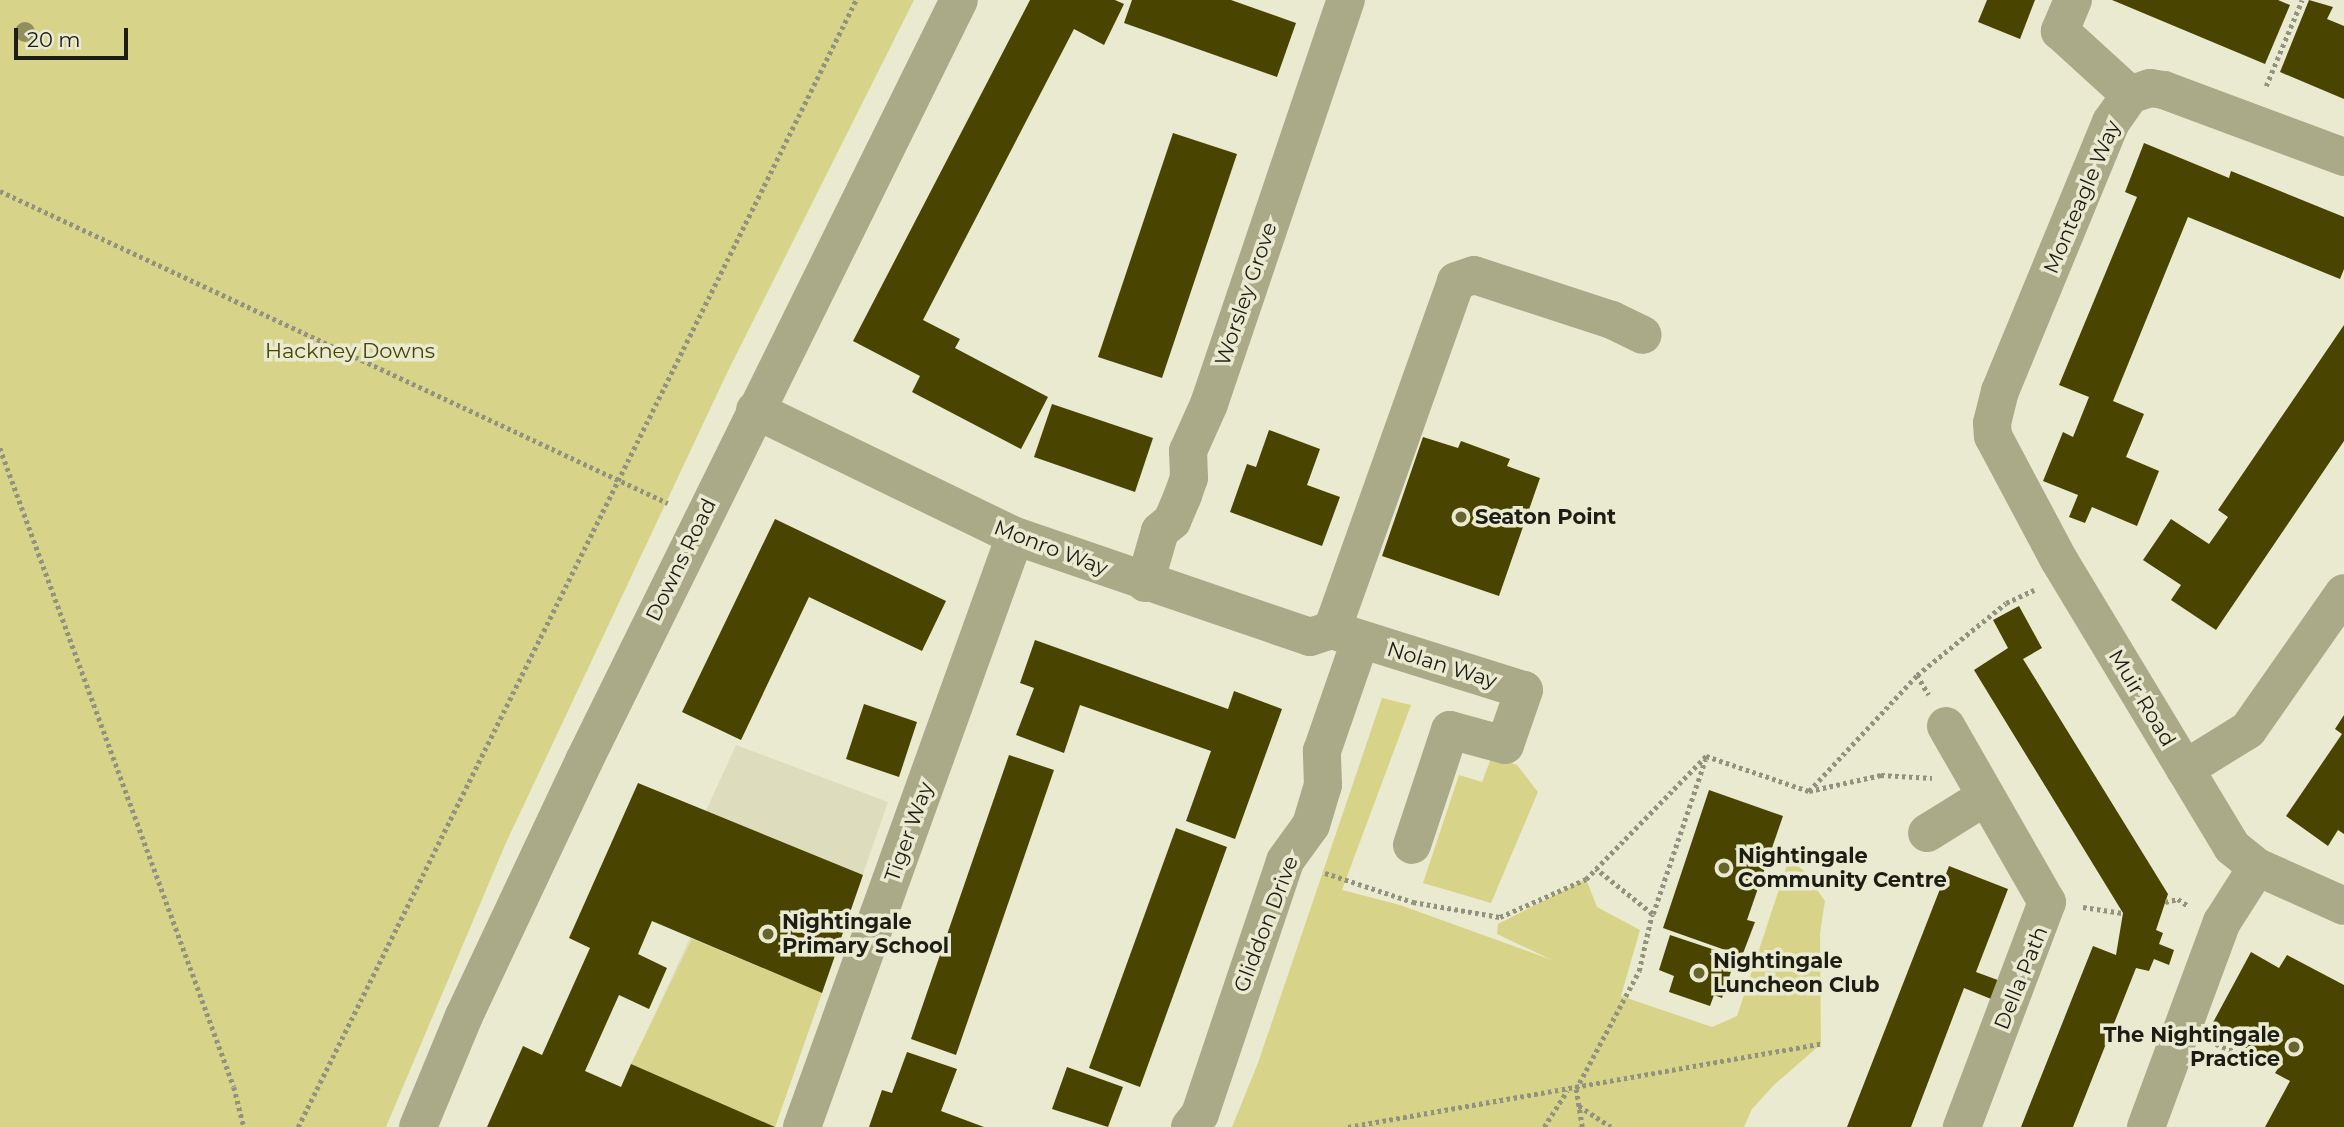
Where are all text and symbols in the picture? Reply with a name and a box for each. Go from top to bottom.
scale bar [18,14,131,58]
text: 20 m [27,27,81,52]
street label: Monteagle Way [2038,117,2126,277]
street label: Worsley Grove [1210,219,1282,369]
park label: Hackney Downs [265,338,435,364]
street label: Downs Road [640,494,722,626]
place label: Seaton Point [1475,504,1616,530]
marker: Seaton Point [1453,509,1469,525]
street label: Monro Way [991,515,1111,581]
street label: Nolan Way [1384,636,1500,694]
street label: Muir Road [2103,645,2181,751]
street label: Tiger Way [879,779,939,885]
place label: Nightingale Community Centre [1738,843,1947,893]
street label: Gliddon Drive [1228,852,1304,996]
marker: Nightingale Community Centre [1716,860,1732,876]
place label: Nightingale Primary School [782,909,949,959]
street label: Della Path [1989,923,2053,1033]
marker: Nightingale Primary School [760,926,776,942]
place label: Nightingale Luncheon Club [1713,948,1879,998]
marker: Nightingale Luncheon Club [1691,965,1707,981]
place label: The Nightingale Practice [2103,1022,2280,1072]
marker: The Nightingale Practice [2286,1039,2302,1055]

